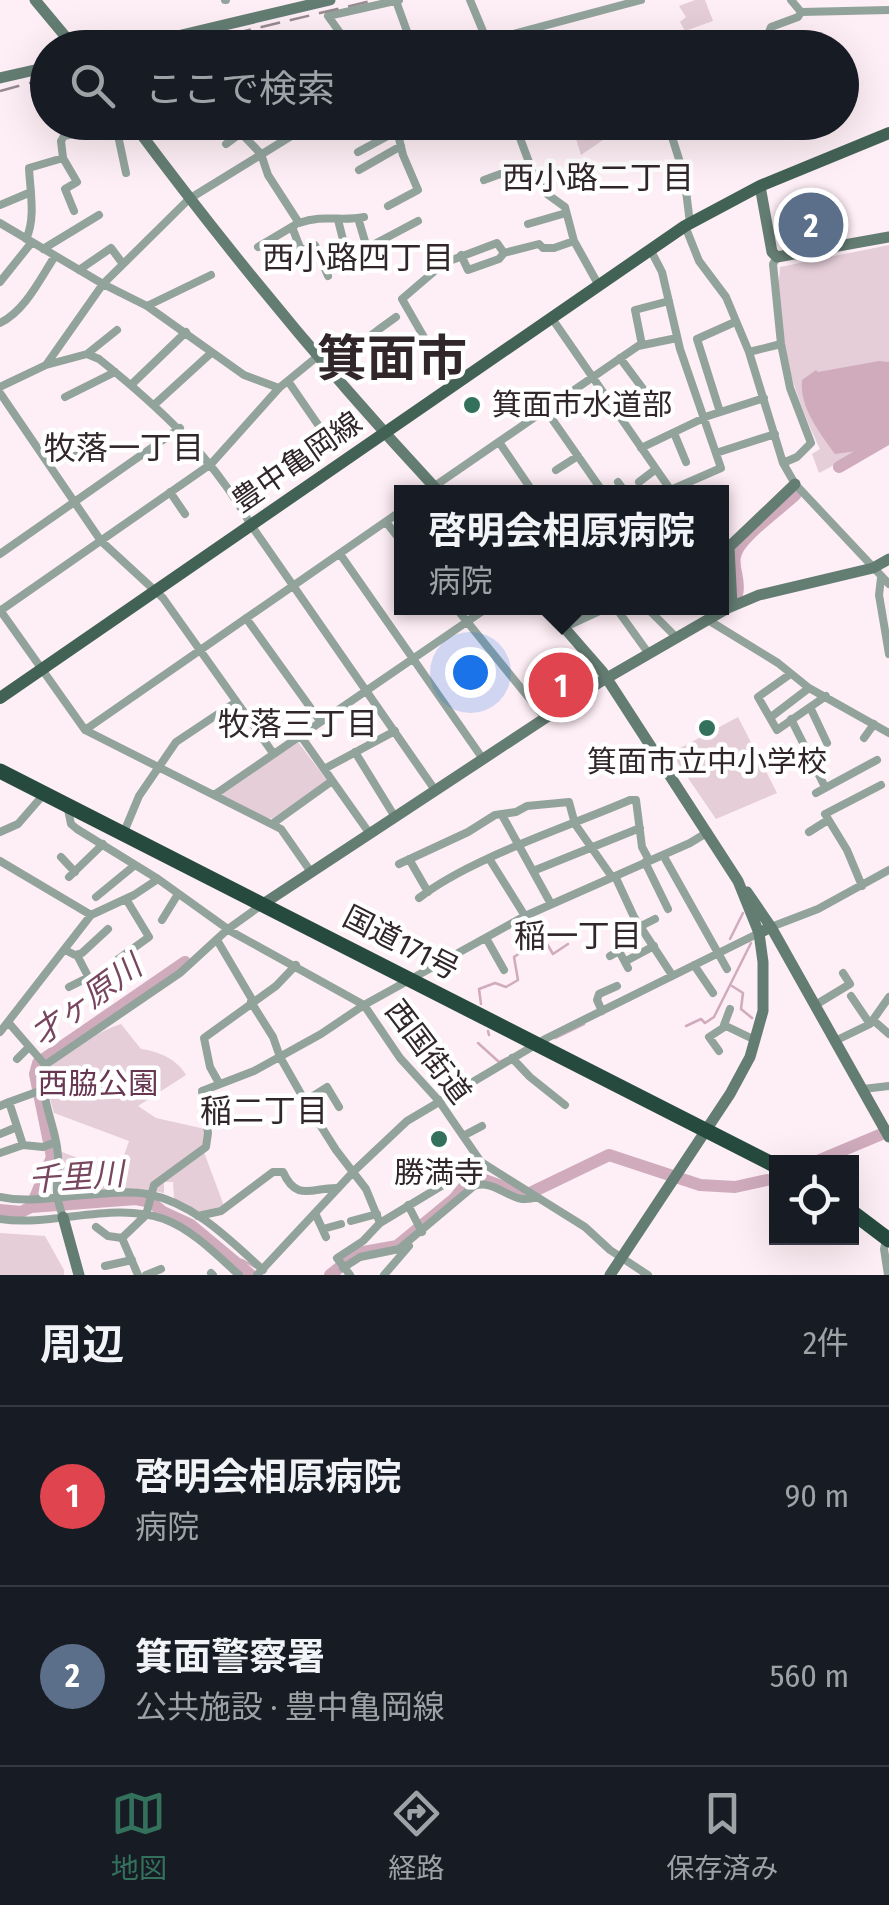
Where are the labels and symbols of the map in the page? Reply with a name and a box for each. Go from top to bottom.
district label: 西小路二丁目 [502,159,694,197]
pin: 2 [778,188,844,262]
district label: 西小路四丁目 [262,239,454,277]
district label: 箕面市 [317,329,467,389]
place label: 箕面市水道部 [492,387,672,423]
marker: 箕面市水道部 [461,394,483,416]
street label: 豊中亀岡線 [225,404,369,520]
district label: 牧落一丁目 [44,429,204,467]
your location [445,647,496,698]
pin: 1 [528,648,594,722]
district label: 牧落三丁目 [218,705,378,743]
marker: 箕面市立中小学校 [696,717,718,739]
place label: 箕面市立中小学校 [587,744,827,780]
street label: 国道171号 [337,899,465,987]
district label: 稲一丁目 [514,917,642,955]
water label: 才ヶ原川 [23,945,151,1053]
street label: 西国街道 [378,993,478,1111]
park label: 西脇公園 [38,1066,158,1102]
district label: 稲二丁目 [200,1092,328,1130]
marker: 勝満寺 [428,1128,450,1150]
water label: 千里川 [27,1154,128,1199]
place label: 勝満寺 [394,1155,484,1191]

